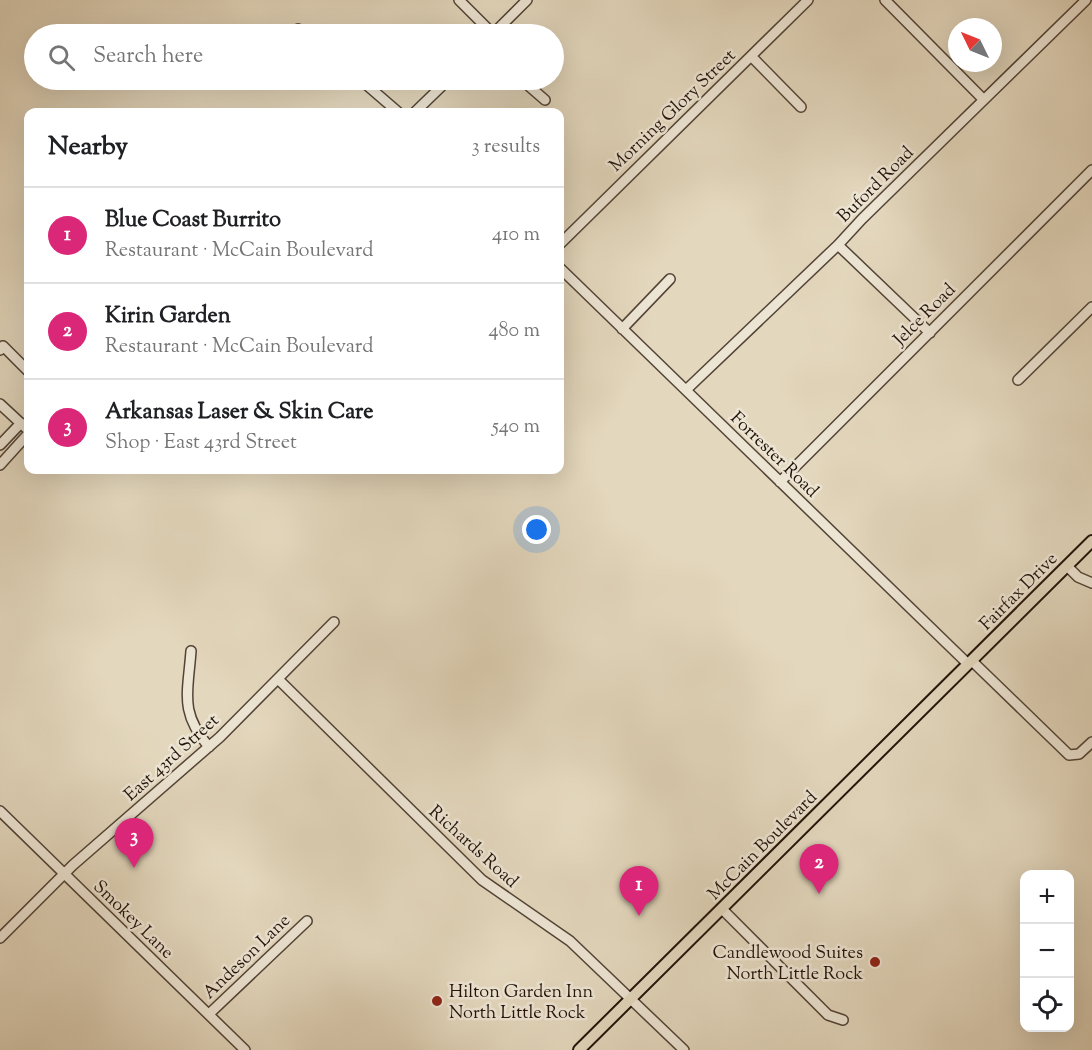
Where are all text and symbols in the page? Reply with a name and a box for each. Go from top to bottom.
north arrow [948,18,1002,72]
search box [24,24,564,90]
icon: search [45,41,78,74]
text: Search here [93,41,203,73]
street label: Morning Glory Street [604,44,743,179]
text: Nearby [48,129,128,166]
text: 3 results [471,133,540,162]
street label: Buford Road [832,141,920,229]
text: Blue Coast Burrito [105,205,281,237]
text: 1 [64,221,71,250]
text: 410 m [492,221,540,250]
text: Restaurant · McCain Boulevard [105,237,374,266]
street label: Jelce Road [888,278,963,353]
text: Kirin Garden [105,301,231,333]
text: 2 [63,317,72,346]
text: 480 m [489,317,540,346]
text: Restaurant · McCain Boulevard [105,333,374,362]
text: Arkansas Laser & Skin Care [105,397,374,429]
street label: Forrester Road [724,406,824,504]
text: 3 [63,413,72,442]
text: 540 m [492,413,540,442]
text: Shop · East 43rd Street [105,429,297,458]
your location [522,515,551,544]
street label: Fairfax Drive [974,547,1064,637]
street label: East 43rd Street [119,709,225,808]
street label: McCain Boulevard [703,786,824,907]
street label: Richards Road [422,800,523,895]
pin: 3 [114,818,154,868]
pin: 2 [800,844,838,894]
pin: 1 [620,866,658,916]
map controls [1020,870,1074,1032]
button: + [1020,870,1074,924]
street label: Smokey Lane [86,875,179,966]
street label: Andeson Lane [198,909,297,1006]
button: − [1020,924,1074,978]
place label: Candlewood Suites North Little Rock [712,941,863,988]
marker: Candlewood Suites North Little Rock [868,955,882,969]
button: locate [1020,978,1074,1032]
place label: Hilton Garden Inn North Little Rock [449,980,594,1027]
marker: Hilton Garden Inn North Little Rock [430,994,444,1008]

